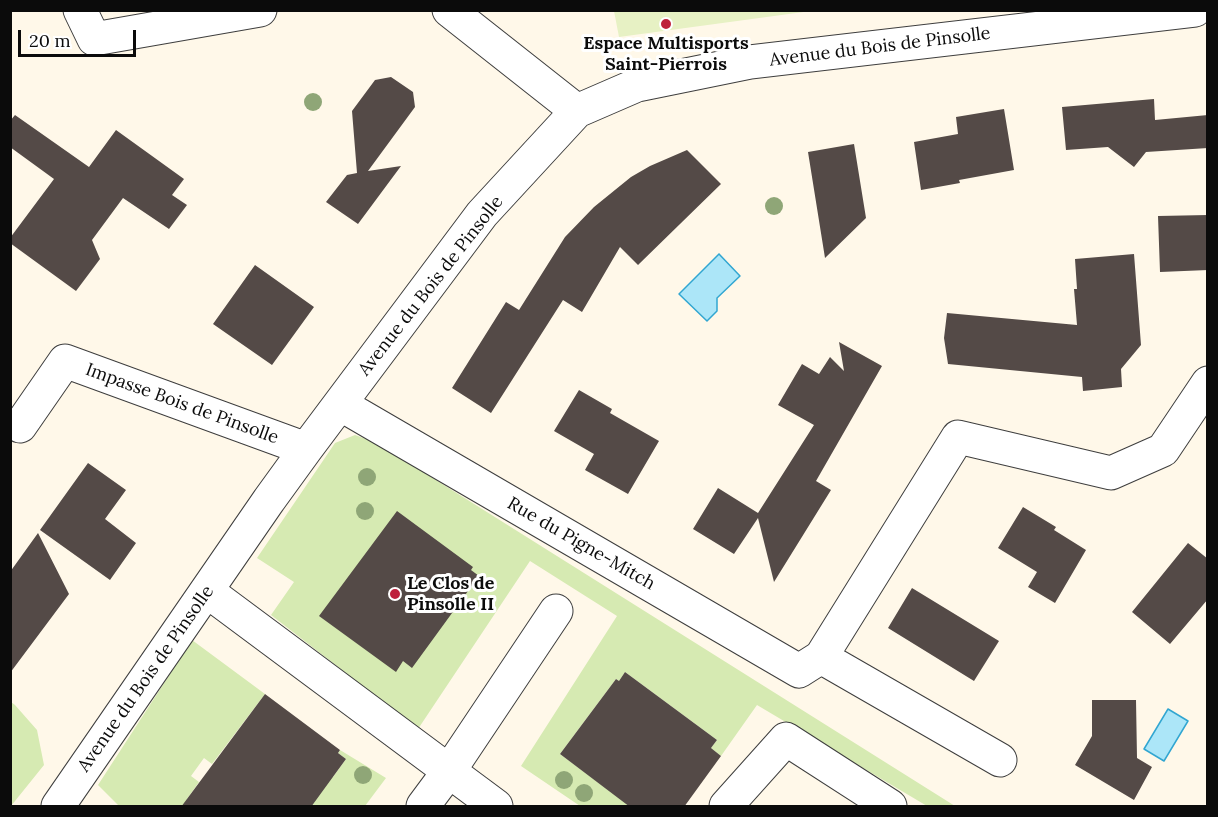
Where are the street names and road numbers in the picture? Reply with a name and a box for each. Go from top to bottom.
street label: Avenue du Bois de Pinsolle [768,23,992,71]
street label: Avenue du Bois de Pinsolle [354,192,508,380]
street label: Impasse Bois de Pinsolle [83,359,281,449]
street label: Rue du Pigne-Mitch [503,493,659,595]
street label: Avenue du Bois de Pinsolle [73,582,219,776]

